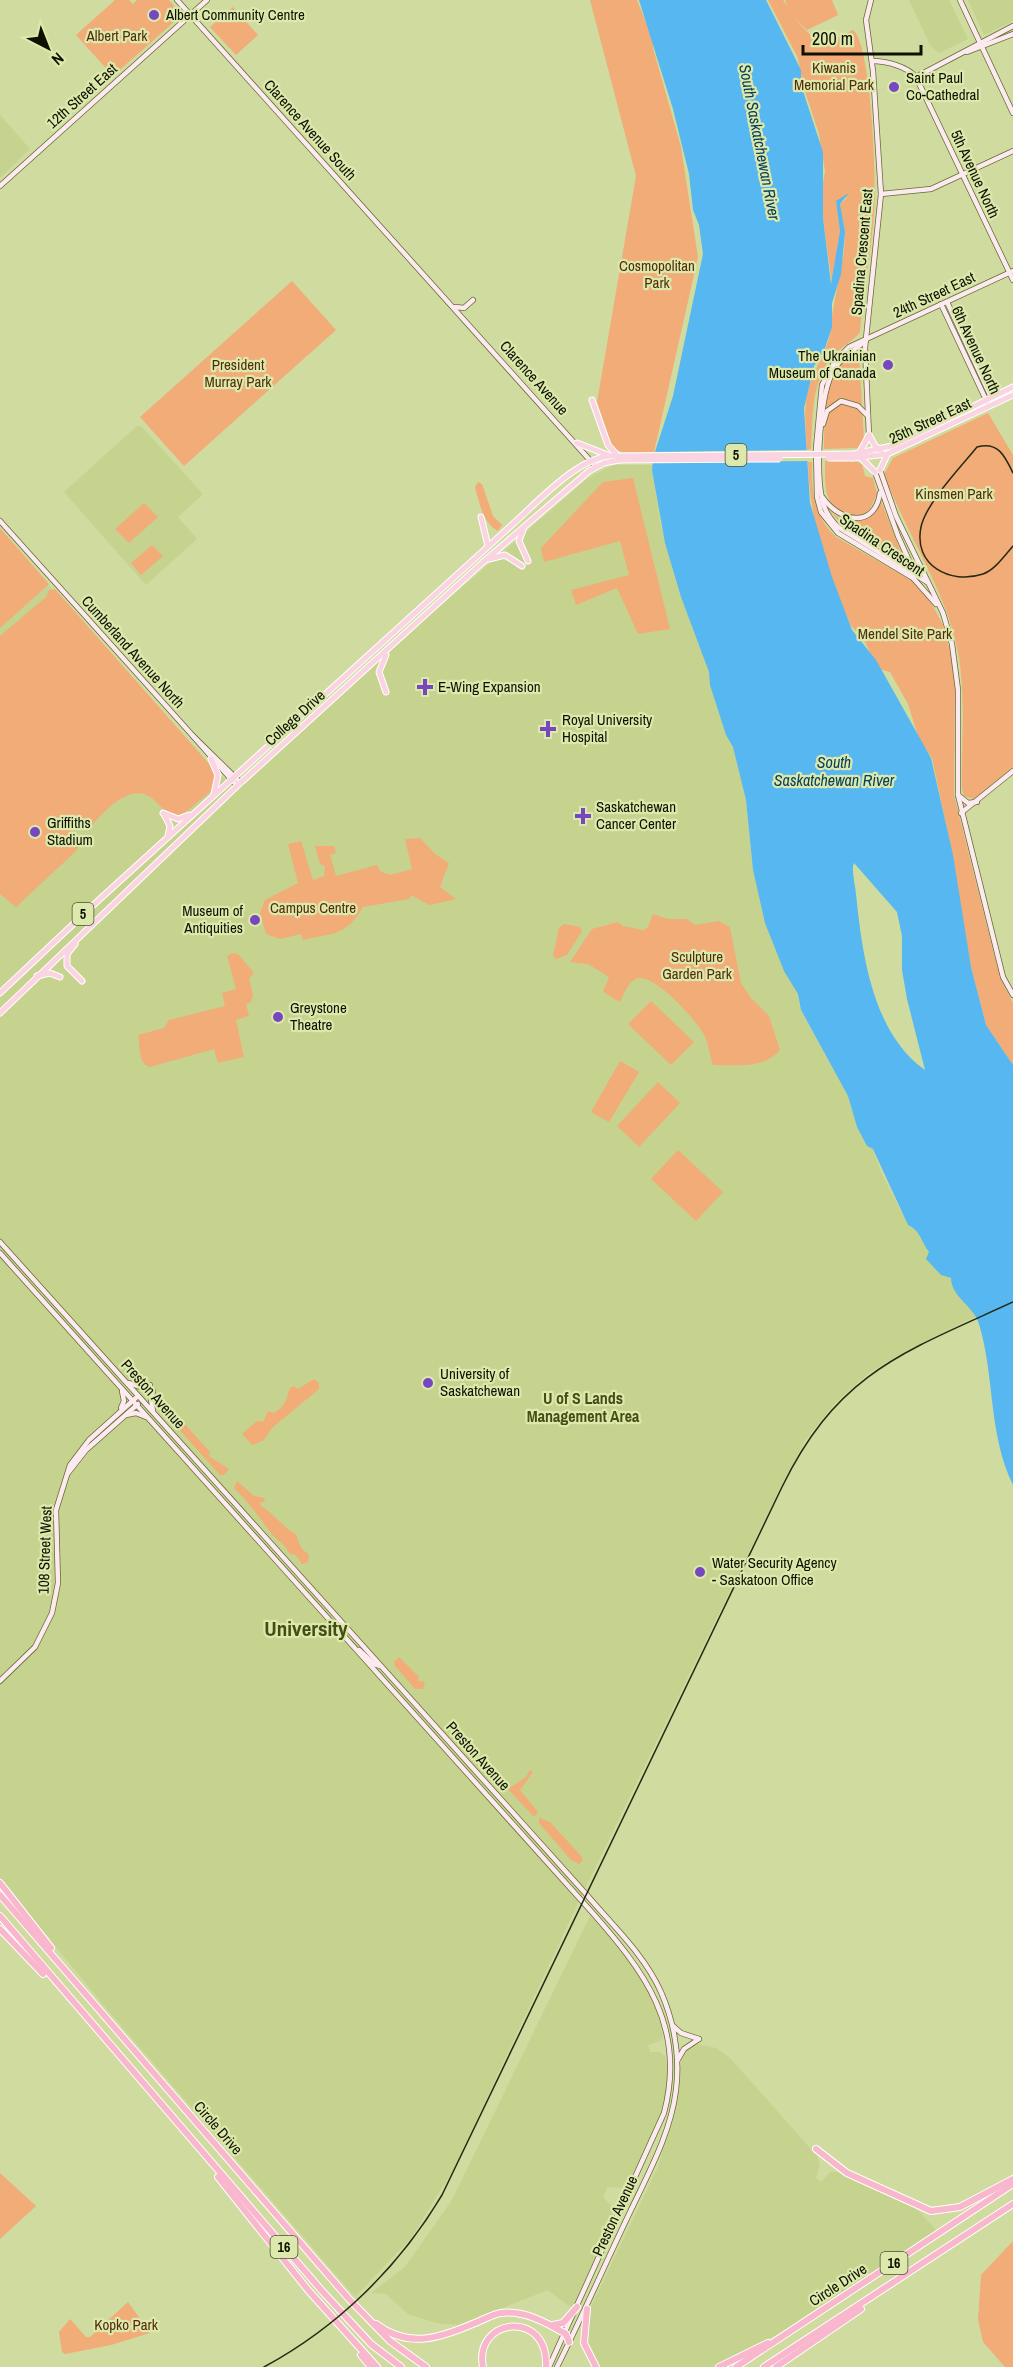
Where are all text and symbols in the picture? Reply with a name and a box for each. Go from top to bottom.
place label: Albert Community Centre [165,4,305,25]
marker: Albert Community Centre [147,8,161,22]
north arrow [18,18,78,78]
scale bar [803,18,922,56]
park label: Albert Park [86,25,148,46]
text: 200 m [812,26,853,51]
text: N [47,48,69,70]
park label: Kiwanis Memorial Park [794,57,875,95]
street label: 12th Street East [42,58,122,133]
water label: South Saskatchewan River [734,62,786,222]
place label: Saint Paul Co-Cathedral [906,67,979,105]
street label: Clarence Avenue South [259,75,361,185]
marker: Saint Paul Co-Cathedral [887,80,901,94]
street label: 5th Avenue North [946,126,1005,221]
street label: Spadina Crescent East [846,187,878,316]
park label: Cosmopolitan Park [619,255,695,293]
street label: 24th Street East [889,266,979,323]
street label: 6th Avenue North [947,302,1006,397]
street label: Clarence Avenue [495,336,574,420]
place label: The Ukrainian Museum of Canada [769,345,876,383]
park label: President Murray Park [205,354,272,392]
marker: The Ukrainian Museum of Canada [881,358,895,372]
street label: 25th Street East [885,392,975,449]
road number: 5 [726,444,746,466]
park label: Kinsmen Park [915,483,993,504]
street label: Spadina Crescent [836,508,929,581]
street label: Cumberland Avenue North [77,591,190,712]
park label: Mendel Site Park [858,623,953,644]
place label: E-Wing Expansion [438,676,541,697]
marker: E-Wing Expansion [416,678,434,696]
street label: College Drive [260,685,329,750]
place label: Royal University Hospital [562,709,653,747]
marker: Royal University Hospital [539,720,557,738]
water label: South Saskatchewan River [774,751,895,791]
place label: Saskatchewan Cancer Center [596,796,676,834]
marker: Saskatchewan Cancer Center [574,807,592,825]
place label: Griffiths Stadium [47,812,93,850]
marker: Griffiths Stadium [28,825,42,839]
park label: Campus Centre [270,897,356,918]
place label: Museum of Antiquities [182,900,244,938]
road number: 5 [72,903,94,925]
marker: Museum of Antiquities [248,913,262,927]
park label: Sculpture Garden Park [662,946,733,984]
place label: Greystone Theatre [290,997,347,1035]
marker: Greystone Theatre [271,1010,285,1024]
street label: Preston Avenue [117,1354,190,1433]
place label: University of Saskatchewan [440,1363,520,1401]
marker: University of Saskatchewan [421,1376,435,1390]
district label: U of S Lands Management Area [527,1387,640,1427]
street label: 108 Street West [32,1505,57,1594]
place label: Water Security Agency - Saskatoon Office [712,1552,838,1590]
marker: Water Security Agency - Saskatoon Office [693,1565,707,1579]
district label: University [264,1614,348,1643]
street label: Preston Avenue [442,1716,515,1795]
street label: Circle Drive [189,2096,248,2159]
street label: Preston Avenue [587,2172,642,2259]
road number: 16 [270,2236,298,2258]
road number: 16 [880,2252,908,2274]
street label: Circle Drive [805,2258,871,2311]
park label: Kopko Park [94,2314,159,2335]

